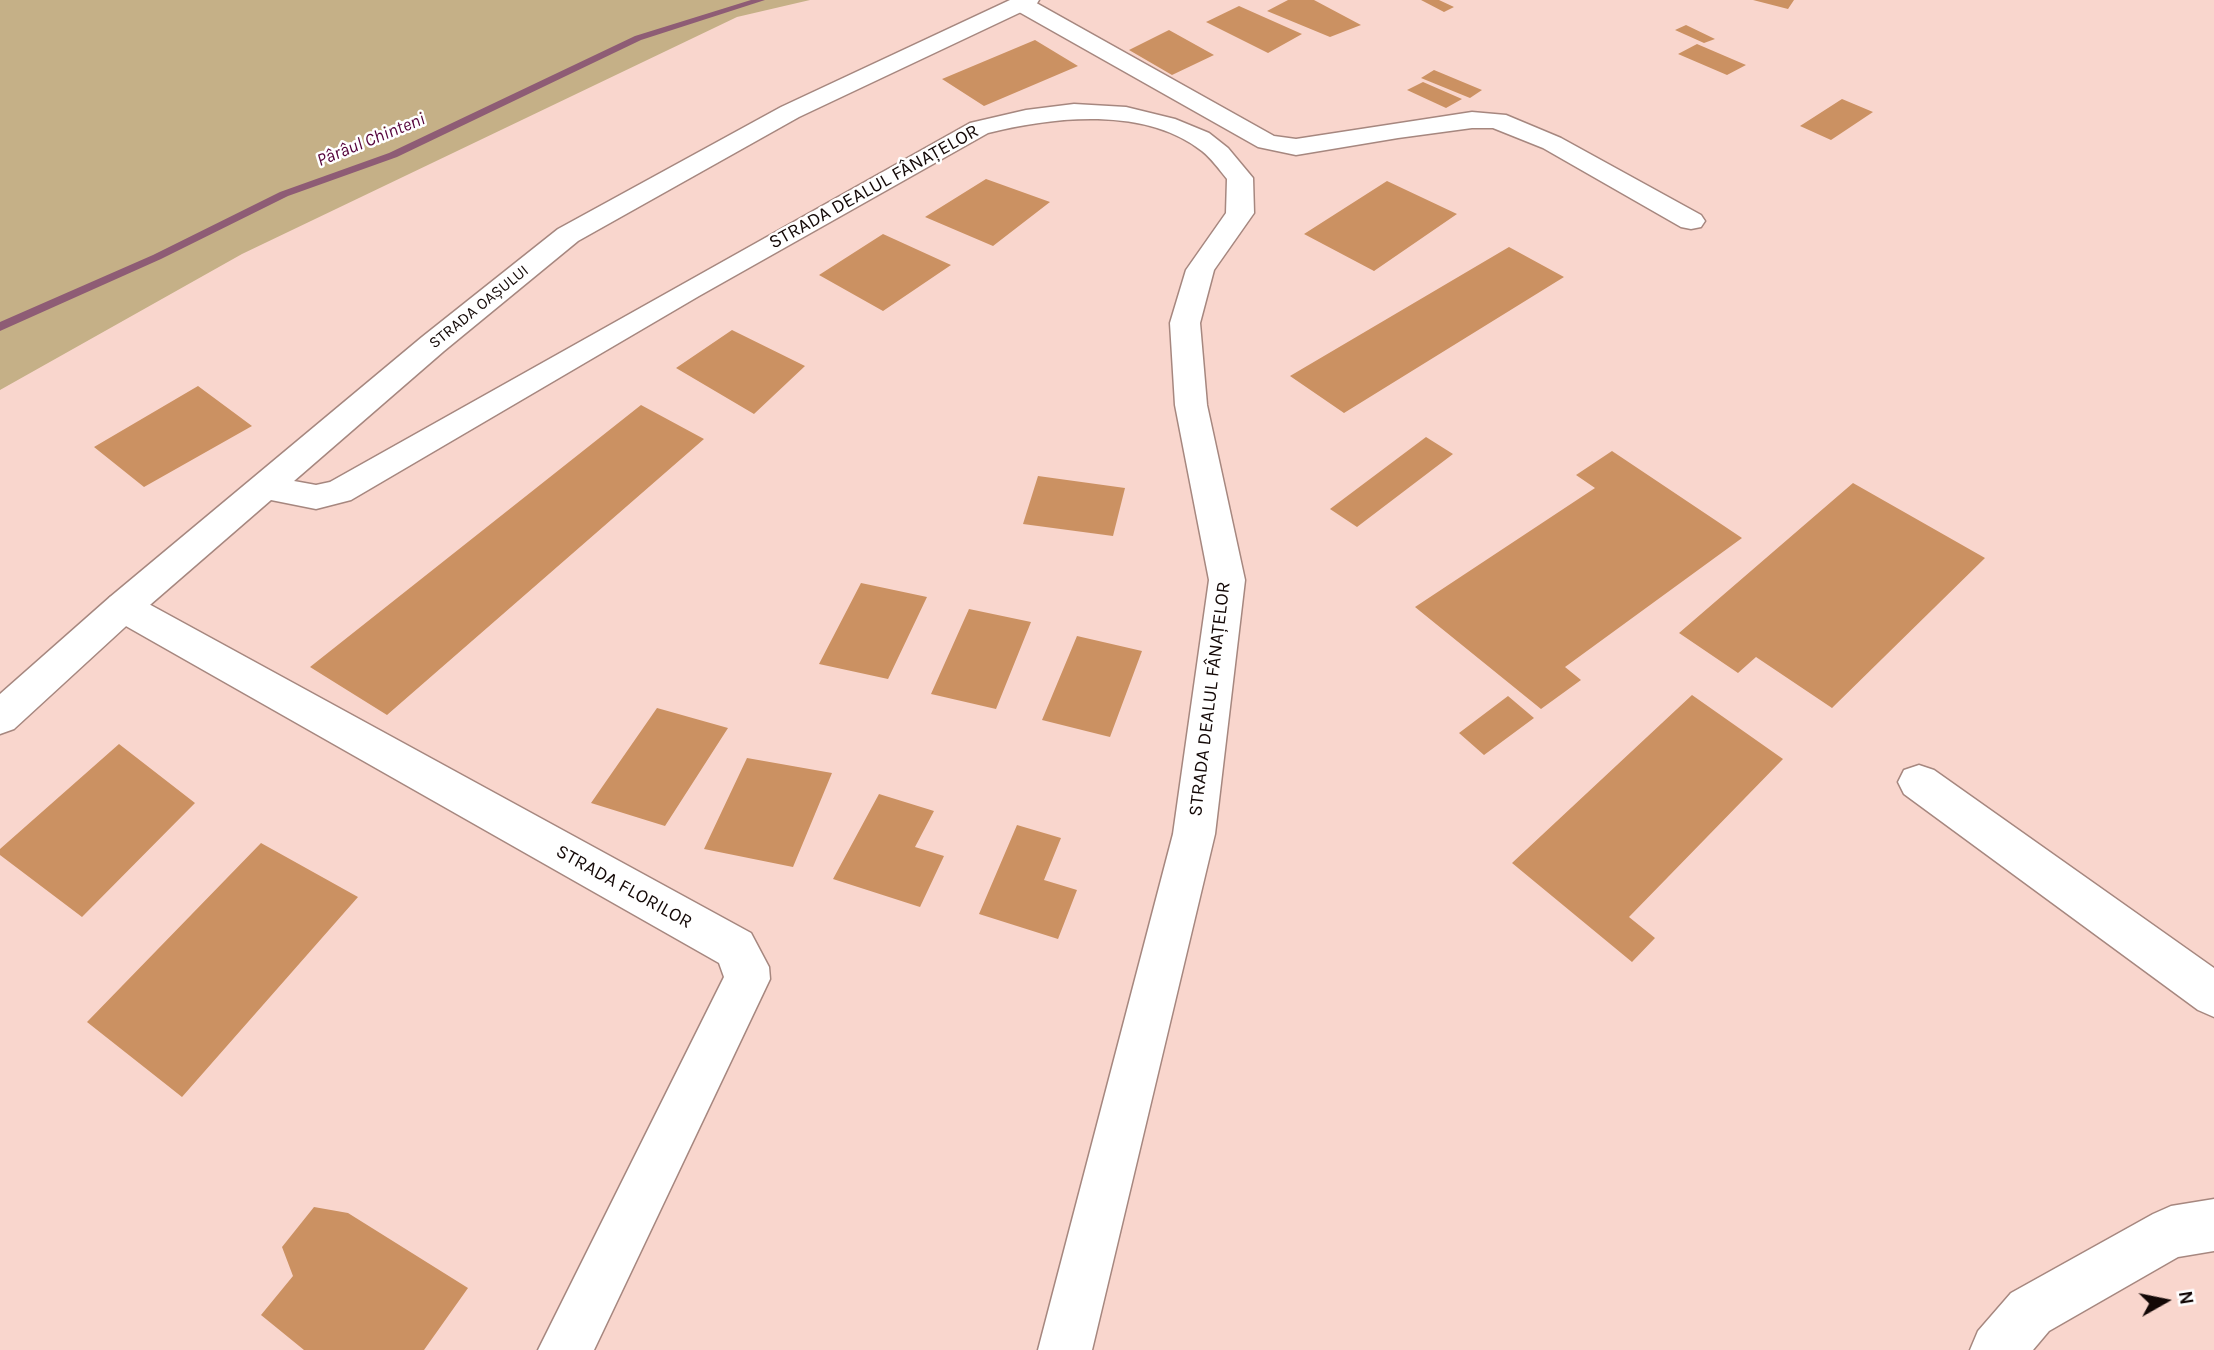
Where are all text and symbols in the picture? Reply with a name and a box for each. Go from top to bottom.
water label: Pârâul Chinteni [314,108,428,172]
street label: STRADA DEALUL FÂNAȚELOR [765,120,983,254]
street label: STRADA OAȘULUI [425,261,533,353]
street label: STRADA DEALUL FÂNAȚELOR [1184,580,1236,818]
street label: STRADA FLORILOR [552,840,696,934]
north arrow [2130,1266,2200,1336]
text: N [2174,1289,2198,1306]

